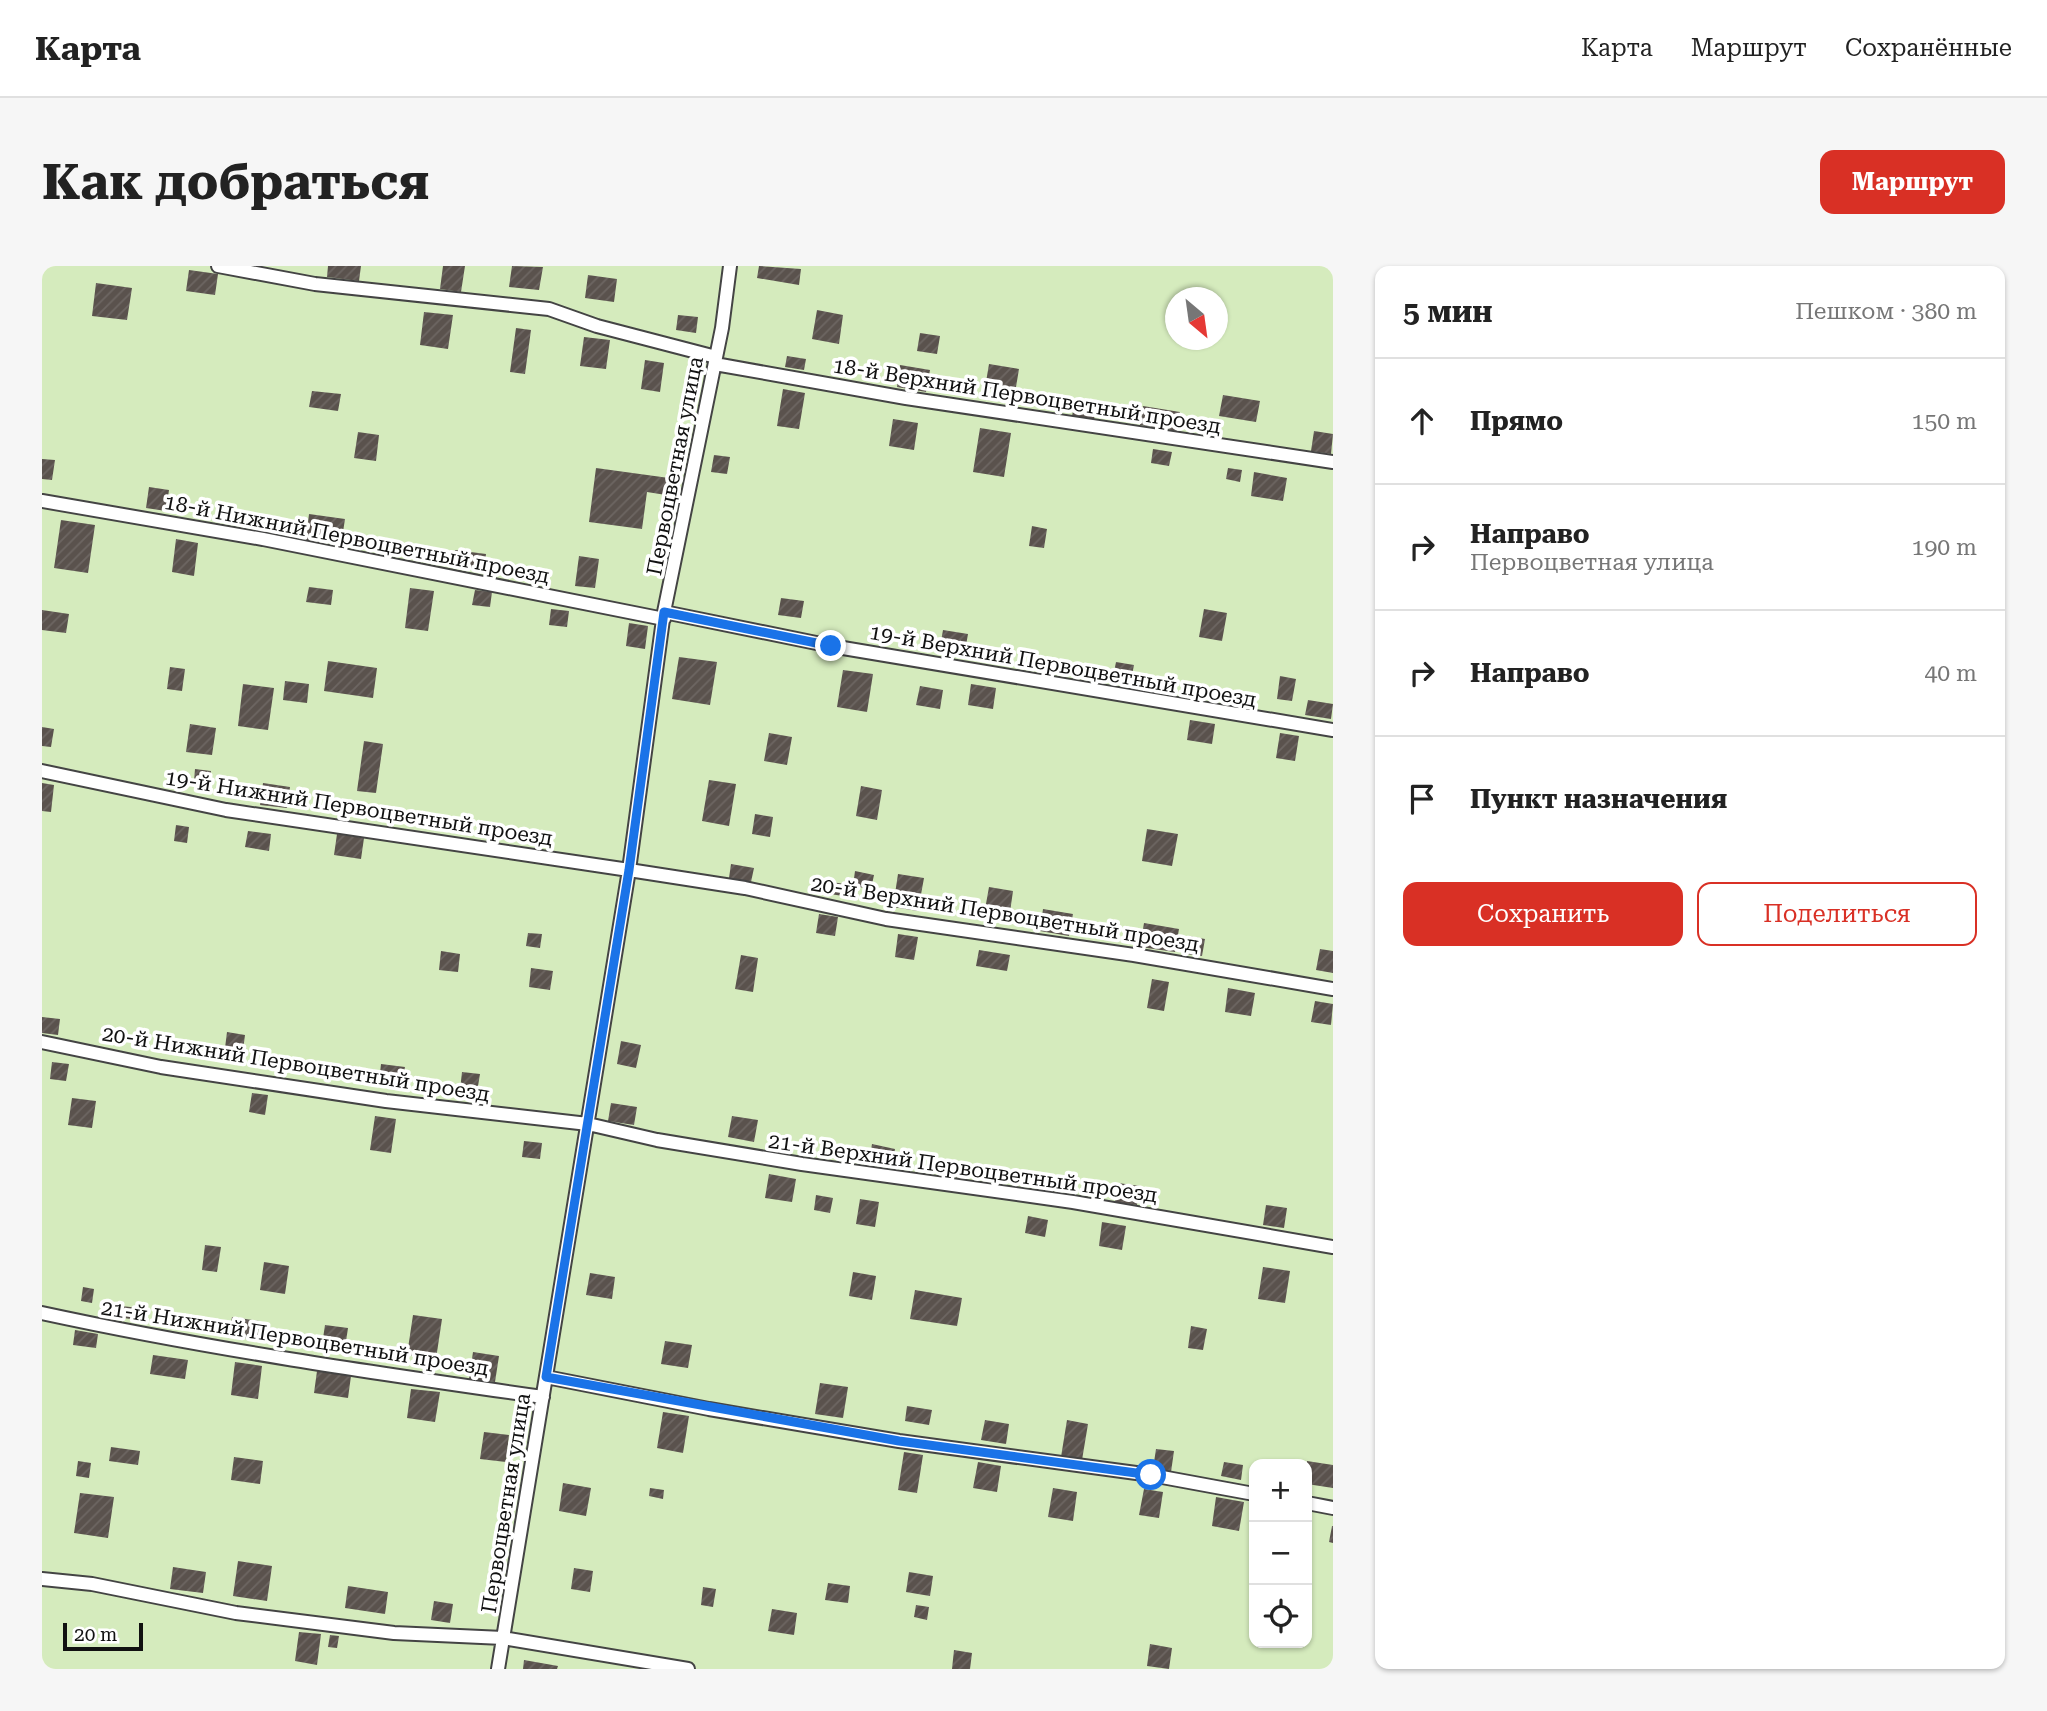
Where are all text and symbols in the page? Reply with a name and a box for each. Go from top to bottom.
text: Карта [35,29,141,68]
text: Карта [1581,34,1653,62]
text: Маршрут [1691,34,1807,62]
text: Сохранённые [1845,34,2012,62]
button: Маршрут [1820,150,2005,214]
text: Как добраться [42,154,429,211]
north arrow [1165,287,1228,350]
text: 5 мин [1403,294,1493,329]
text: Пешком · 380 m [1795,298,1977,325]
street label: 18-й Верхний Первоцветный проезд [831,353,1223,439]
street label: Первоцветная улица [642,354,708,578]
icon: ahead [1403,402,1441,440]
text: Прямо [1470,406,1563,436]
text: 150 m [1912,408,1977,435]
street label: 18-й Нижний Первоцветный проезд [162,490,552,588]
text: Направо [1470,519,1590,549]
icon: right [1403,528,1441,566]
text: 190 m [1912,534,1977,561]
text: Первоцветная улица [1470,549,1714,576]
street label: 19-й Верхний Первоцветный проезд [868,620,1258,712]
route end [815,630,846,661]
icon: right [1403,654,1441,692]
text: Направо [1470,658,1590,688]
text: 40 m [1924,660,1977,687]
street label: 19-й Нижний Первоцветный проезд [163,765,555,851]
icon: arrive [1403,780,1441,818]
text: Пункт назначения [1470,784,1727,814]
street label: 20-й Верхний Первоцветный проезд [809,871,1201,957]
button: Сохранить [1403,882,1683,946]
button: Поделиться [1697,882,1977,946]
street label: 20-й Нижний Первоцветный проезд [100,1021,492,1107]
street label: 21-й Верхний Первоцветный проезд [767,1129,1159,1207]
street label: 21-й Нижний Первоцветный проезд [99,1295,491,1381]
street label: Первоцветная улица [477,1391,535,1615]
route start [1135,1459,1166,1490]
map controls [1249,1459,1312,1648]
button: + [1249,1459,1312,1522]
button: − [1249,1522,1312,1585]
button: locate [1249,1585,1312,1648]
scale bar [63,1620,144,1652]
text: 20 m [74,1623,117,1646]

